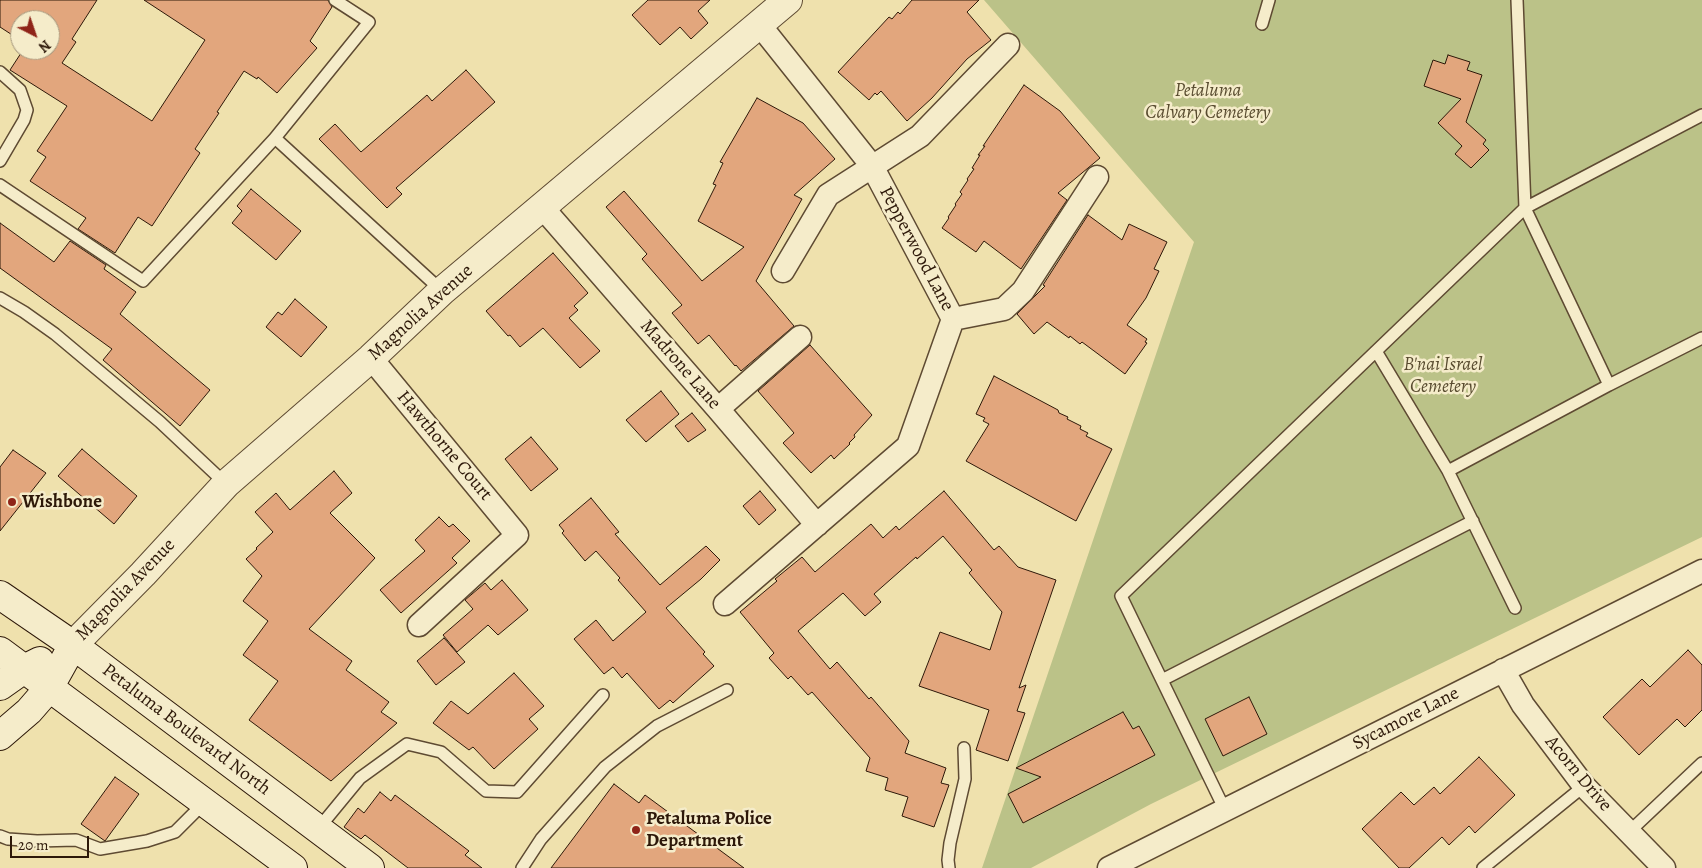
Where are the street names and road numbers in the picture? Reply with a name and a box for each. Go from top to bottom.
street label: Pepperwood Lane [874,183,958,315]
street label: Magnolia Avenue [364,260,478,366]
street label: Madrone Lane [635,315,725,415]
street label: Hawthorne Court [391,386,497,506]
street label: Magnolia Avenue [71,534,181,646]
street label: Petaluma Boulevard North [97,659,275,801]
street label: Sycamore Lane [1349,682,1463,756]
street label: Acorn Drive [1540,731,1616,817]

